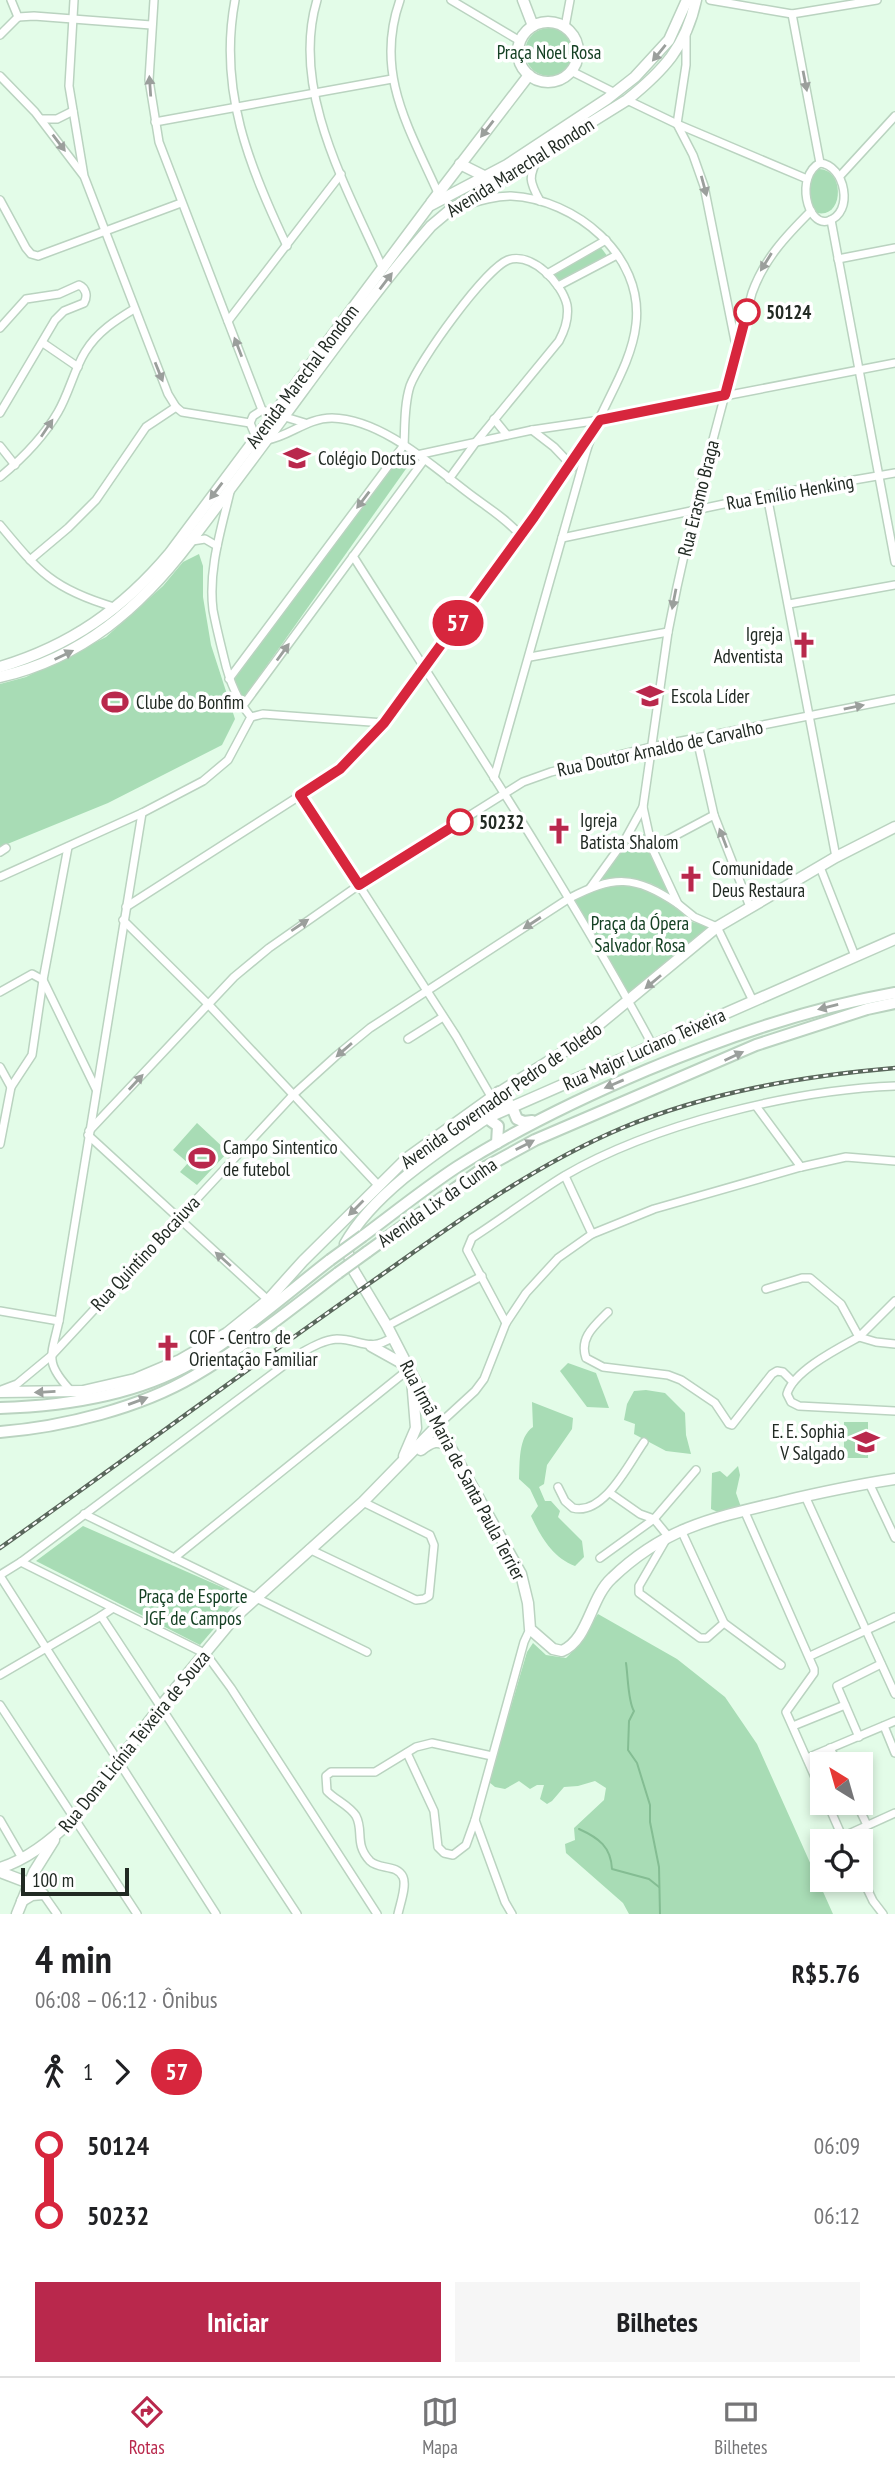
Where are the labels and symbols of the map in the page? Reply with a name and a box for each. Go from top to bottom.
park label: Praça Noel Rosa [497,40,601,64]
one-way arrow [651,43,666,61]
one-way arrow [799,70,810,92]
one-way arrow [144,74,155,96]
street label: Avenida Marechal Rondon [442,112,598,222]
one-way arrow [481,120,495,138]
one-way arrow [52,134,67,152]
one-way arrow [699,176,710,198]
one-way arrow [760,252,773,272]
one-way arrow [379,273,394,291]
marker: 50124 [734,299,760,325]
street label: Avenida Marechal Rondom [240,300,364,452]
place label: 50124 [766,300,811,324]
one-way arrow [232,336,243,357]
one-way arrow [154,362,165,383]
one-way arrow [40,419,54,437]
street label: Rua Erasmo Braga [672,438,724,558]
school or university icon: Colégio Doctus [282,443,312,473]
place label: Colégio Doctus [318,446,416,470]
street label: Rua Emílio Henking [724,469,856,515]
one-way arrow [209,482,223,500]
one-way arrow [355,490,370,508]
one-way arrow [669,588,680,610]
line badge: 57 [426,600,490,646]
place label: Igreja Adventista [714,622,783,668]
church icon: Igreja Adventista [789,630,819,660]
one-way arrow [275,643,289,661]
one-way arrow [54,649,74,660]
school or university icon: Escola Líder [635,681,665,711]
place label: Escola Líder [671,684,750,708]
sports icon: Clube do Bonfim [100,687,130,717]
place label: Clube do Bonfim [136,690,244,714]
one-way arrow [843,702,865,713]
street label: Rua Doutor Arnaldo de Carvalho [555,714,765,782]
place label: Igreja Batista Shalom [580,808,678,854]
marker: 50232 [447,809,473,835]
place label: 50232 [479,810,524,834]
church icon: Igreja Batista Shalom [544,816,574,846]
one-way arrow [717,828,728,849]
place label: Comunidade Deus Restaura [712,856,805,902]
church icon: Comunidade Deus Restaura [676,864,706,894]
park label: Praça da Ópera Salvador Rosa [591,911,689,957]
one-way arrow [522,916,541,929]
one-way arrow [291,918,309,932]
one-way arrow [644,974,661,989]
street label: Rua Major Luciano Teixeira [559,1002,729,1096]
one-way arrow [817,1002,839,1013]
street label: Avenida Governador Pedro de Toledo [396,1016,606,1174]
one-way arrow [335,1042,352,1057]
one-way arrow [724,1050,744,1062]
one-way arrow [128,1074,144,1091]
one-way arrow [604,1078,625,1089]
place label: Campo Sintentico de futebol [223,1135,338,1181]
one-way arrow [515,1139,535,1150]
sports icon: Campo Sintentico de futebol [187,1143,217,1173]
street label: Avenida Lix da Cunha [373,1152,501,1252]
street label: Rua Quintino Bocaiuva [85,1190,205,1316]
one-way arrow [348,1199,364,1216]
one-way arrow [215,1251,232,1267]
place label: COF - Centro de Orientação Familiar [189,1325,318,1371]
church icon: COF - Centro de Orientação Familiar [153,1333,183,1363]
street label: Rua Irmã Maria de Santa Paula Terrier [395,1356,532,1585]
one-way arrow [33,1387,55,1398]
one-way arrow [127,1395,148,1406]
place label: E. E. Sophia V Salgado [772,1419,845,1465]
school or university icon: E. E. Sophia V Salgado [851,1427,881,1457]
park label: Praça de Esporte JGF de Campos [139,1584,248,1630]
street label: Rua Dona Licínia Teixeira de Souza [53,1645,215,1837]
north arrow [810,1752,873,1815]
scale bar [21,1865,130,1897]

